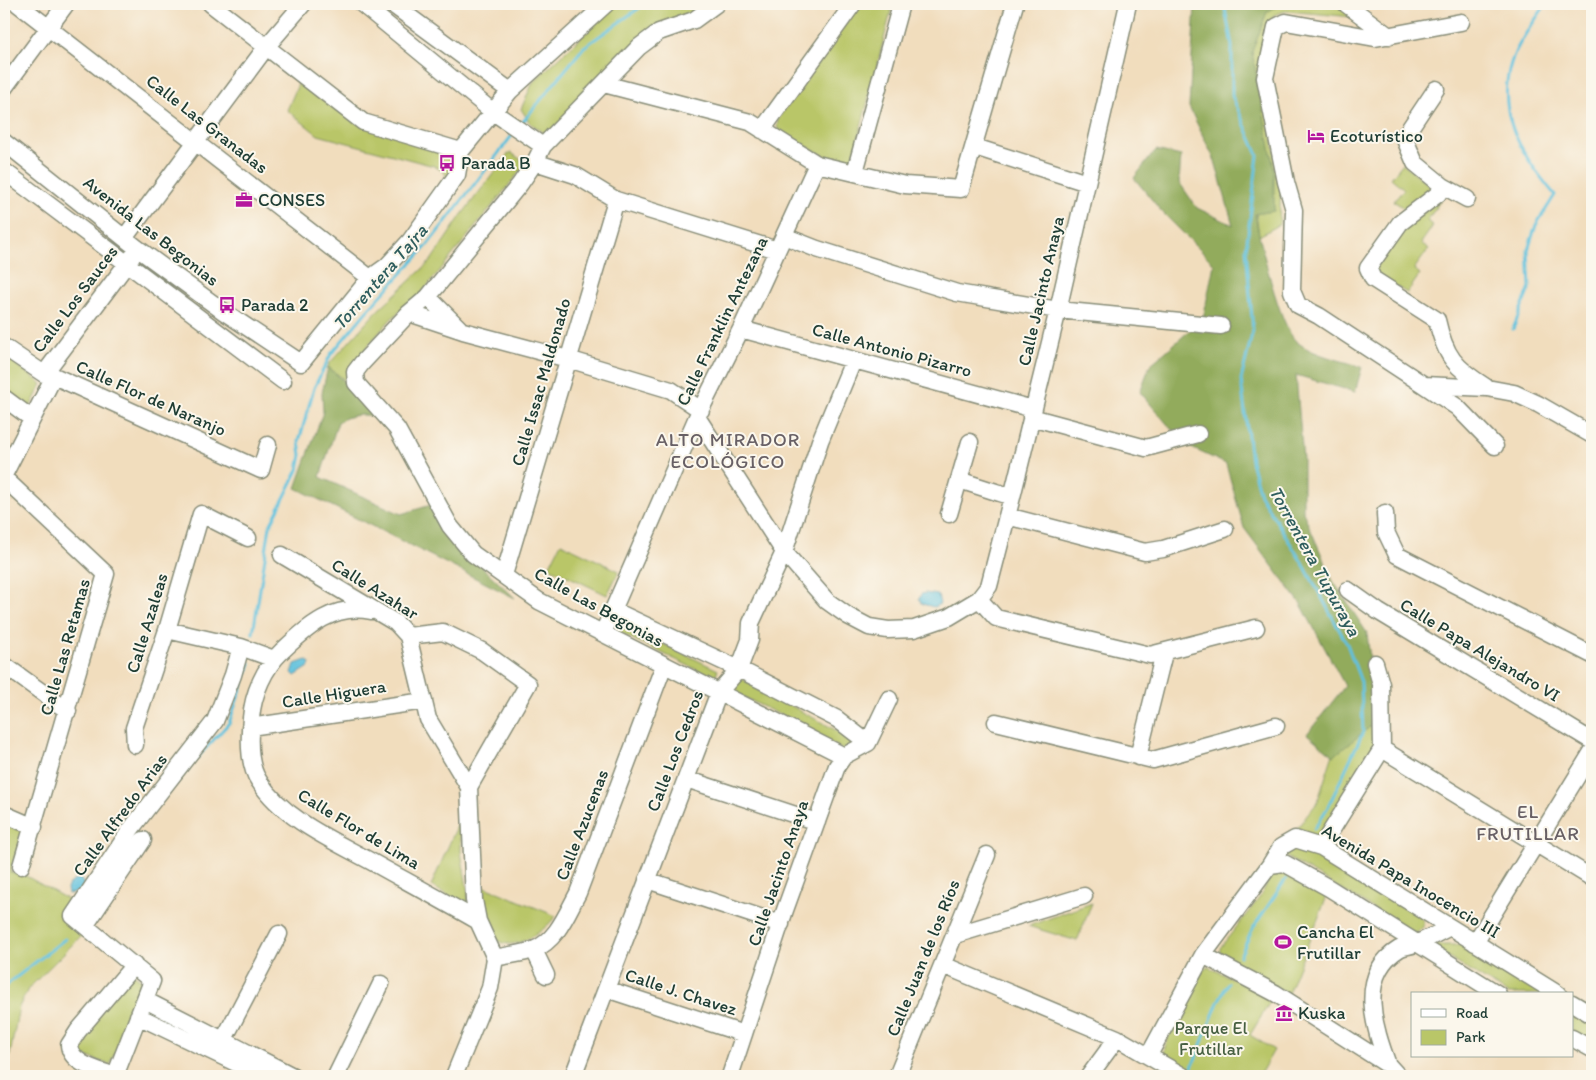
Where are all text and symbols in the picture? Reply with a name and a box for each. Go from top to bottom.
street label: Calle Las Granadas [142,70,272,178]
place label: Ecoturístico [1330,125,1423,147]
hotel icon: Ecoturístico [1306,126,1326,146]
place label: Parada B [461,152,531,174]
bus stop icon: Parada B [437,153,457,173]
street label: Avenida Las Begonias [79,171,223,291]
place label: CONSES [258,189,325,211]
office icon: CONSES [234,190,254,210]
street label: Calle Jacinto Anaya [1013,213,1069,368]
water label: Torrentera Tajra [328,219,432,335]
street label: Calle Franklin Antezana [671,232,773,409]
street label: Calle Los Sauces [28,241,122,357]
place label: Parada 2 [241,294,309,316]
bus stop icon: Parada 2 [217,295,237,315]
street label: Calle Issac Maldonado [506,295,576,469]
street label: Calle Antonio Pizarro [810,318,974,382]
street label: Calle Flor de Naranjo [72,355,230,441]
district label: ALTO MIRADOR ECOLÓGICO [656,428,800,473]
water label: Torrentera Tupuraya [1264,482,1366,641]
street label: Calle Azahar [327,553,423,625]
street label: Calle Las Begonias [530,562,668,652]
street label: Calle Azaleas [121,570,173,676]
street label: Calle Las Retamas [35,576,95,718]
street label: Calle Papa Alejandro VI [1396,594,1564,706]
street label: Calle Higuera [280,675,388,713]
street label: Calle Los Cedros [642,687,708,815]
street label: Calle Alfredo Arias [68,749,172,881]
street label: Calle Azucenas [551,766,613,884]
street label: Calle Flor de Lima [294,784,425,875]
street label: Calle Jacinto Anaya [743,796,814,949]
district label: EL FRUTILLAR [1476,800,1580,845]
street label: Avenida Papa Inocencio III [1318,819,1504,943]
street label: Calle Juan de los Ríos [881,876,965,1040]
place label: Cancha El Frutillar [1297,921,1374,964]
sports icon: Cancha El Frutillar [1273,932,1293,952]
street label: Calle J. Chavez [622,964,740,1021]
legend [1411,992,1574,1058]
place label: Kuska [1298,1002,1345,1024]
museum icon: Kuska [1274,1003,1294,1023]
text: Road [1456,1004,1489,1022]
park label: Parque El Frutillar [1174,1017,1248,1060]
text: Park [1456,1028,1486,1046]

